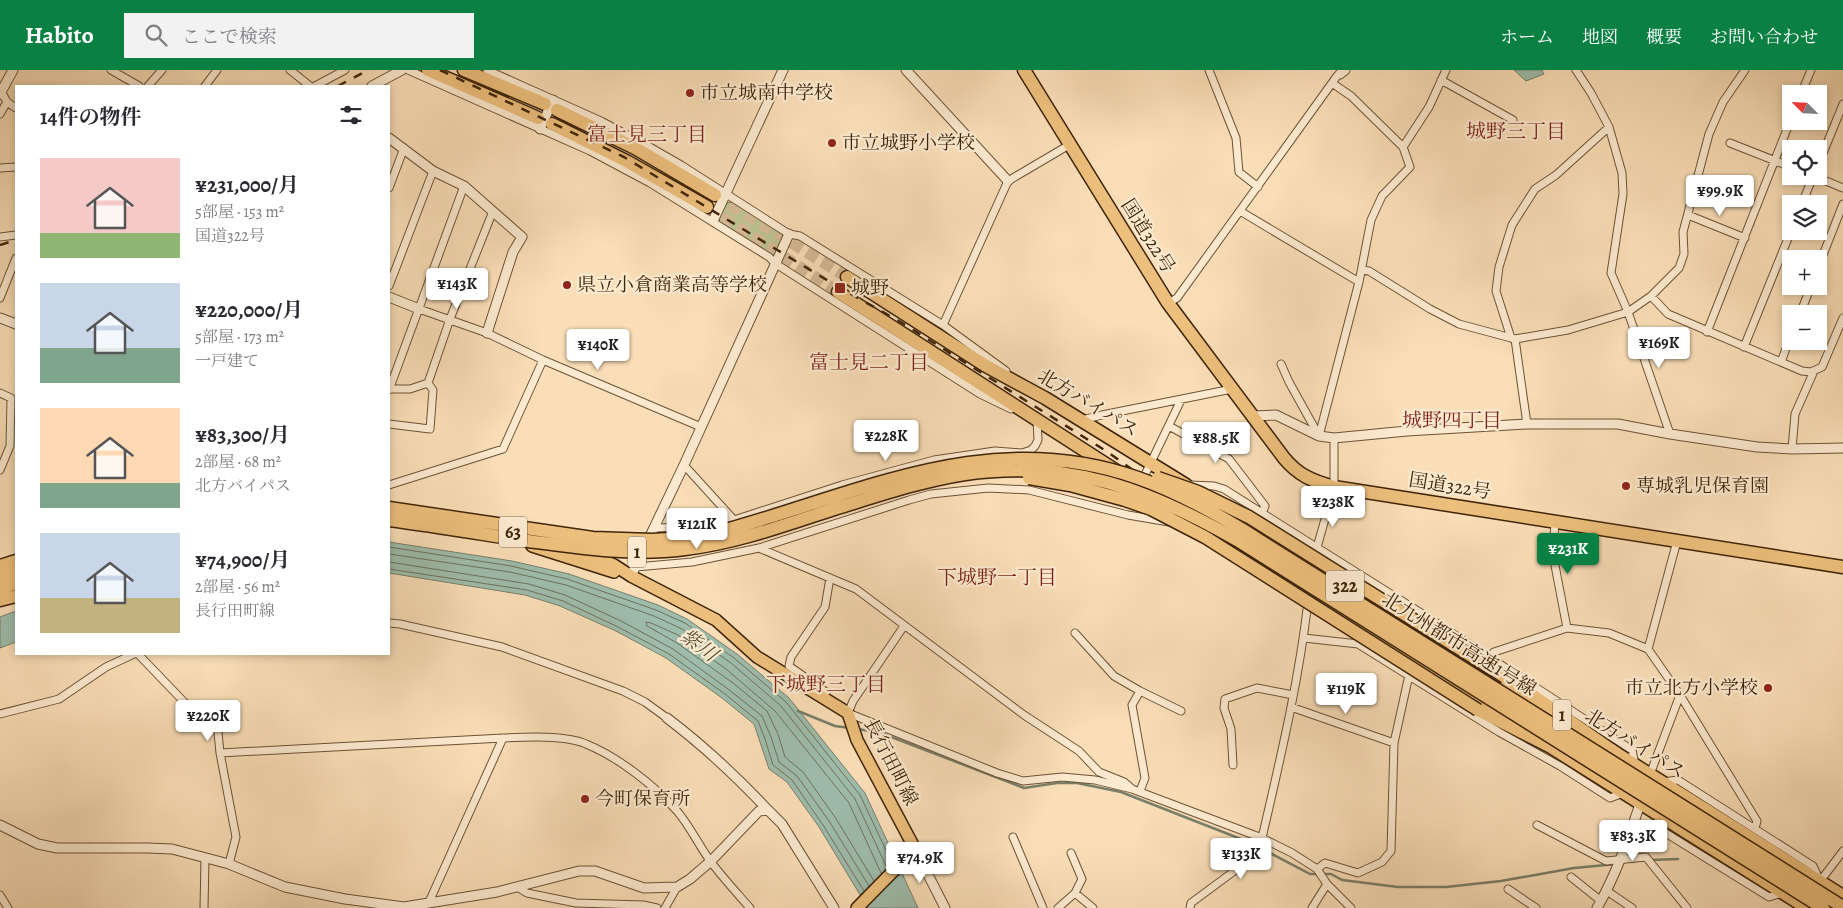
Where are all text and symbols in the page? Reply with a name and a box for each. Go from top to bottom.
search box [124,13,474,58]
text: Habito [25,19,94,51]
icon: search [142,21,170,49]
text: ここで検索 [182,24,277,50]
text: ホーム [1500,25,1554,49]
text: 地図 [1582,25,1618,49]
text: 概要 [1646,25,1682,49]
text: お問い合わせ [1710,25,1818,49]
place label: 市立城南中学校 [700,80,833,106]
north arrow [1782,85,1828,130]
map controls [1782,85,1827,350]
marker: 市立城南中学校 [684,87,696,99]
icon: filters [337,101,365,129]
text: 14件の物件 [40,103,141,131]
district label: 城野三丁目 [1466,118,1566,145]
district label: 富士見三丁目 [587,121,707,148]
place label: 市立城野小学校 [842,130,975,156]
marker: 市立城野小学校 [826,137,838,149]
button: locate [1782,140,1827,185]
text: ¥231,000/月 [195,171,299,199]
pin: ¥99.9K [1679,174,1761,217]
icon: home [80,178,140,238]
text: ¥99.9K [1697,180,1743,202]
street label: 国道322号 [1115,194,1181,278]
button: layers [1782,195,1827,240]
text: 5部屋 · 153 m² [195,201,284,223]
text: 国道322号 [195,225,265,247]
button: + [1782,250,1827,295]
pin: ¥143K [422,268,492,310]
place label: 県立小倉商業高等学校 [577,272,767,298]
text: ¥143K [437,273,477,295]
place label: 城野 [851,275,889,301]
marker: 県立小倉商業高等学校 [561,279,573,291]
marker: 城野 [833,281,847,295]
text: ¥220,000/月 [195,296,303,324]
icon: home [80,303,140,363]
button: − [1782,305,1827,350]
text: 5部屋 · 173 m² [195,326,284,348]
pin: ¥169K [1624,326,1694,369]
pin: ¥140K [563,328,633,371]
text: ¥169K [1639,332,1679,354]
text: ¥140K [578,334,619,356]
district label: 富士見二丁目 [809,349,929,376]
text: 一戸建て [195,350,259,372]
street label: 北方バイパス [1033,363,1143,443]
district label: 城野四丁目 [1402,407,1502,434]
pin: ¥228K [851,420,921,462]
text: ¥83,300/月 [195,421,290,449]
pin: ¥88.5K [1175,422,1257,464]
text: ¥228K [865,425,907,447]
text: ¥88.5K [1193,427,1239,449]
icon: home [80,428,140,488]
text: 2部屋 · 68 m² [195,451,281,473]
street label: 国道322号 [1407,467,1493,505]
place label: 専城乳児保育園 [1636,473,1769,499]
text: 北方バイパス [195,475,291,497]
marker: 専城乳児保育園 [1620,480,1632,492]
pin: ¥238K [1298,486,1368,528]
text: ¥238K [1312,491,1354,513]
pin: ¥121K [662,508,732,550]
text: ¥121K [678,513,716,535]
road number: 63 [499,517,527,548]
pin: ¥231K [1533,532,1603,575]
road number: 1 [628,537,646,568]
text: ¥231K [1548,538,1588,560]
text: ¥74,900/月 [195,546,290,574]
icon: home [80,553,140,613]
district label: 下城野一丁目 [937,564,1057,591]
road number: 322 [1326,571,1364,602]
text: 2部屋 · 56 m² [195,576,280,598]
street label: 北九州都市高速1号線 [1377,586,1541,702]
text: 長行田町線 [195,600,275,622]
water label: 紫川 [675,622,725,669]
district label: 下城野三丁目 [766,671,886,698]
pin: ¥119K [1311,672,1381,715]
place label: 市立北方小学校 [1625,675,1758,701]
text: ¥119K [1327,678,1365,700]
marker: 市立北方小学校 [1762,682,1774,694]
pin: ¥220K [173,700,243,742]
road number: 1 [1553,700,1571,730]
street label: 北方バイパス [1580,703,1690,785]
text: ¥220K [186,705,230,727]
street label: 長行田町線 [858,714,924,810]
place label: 今町保育所 [595,786,690,812]
marker: 今町保育所 [579,793,591,805]
pin: ¥83.3K [1592,820,1674,862]
text: ¥83.3K [1610,825,1656,847]
pin: ¥133K [1206,838,1276,880]
pin: ¥74.9K [879,842,961,884]
text: ¥133K [1221,843,1261,865]
text: ¥74.9K [897,847,943,869]

